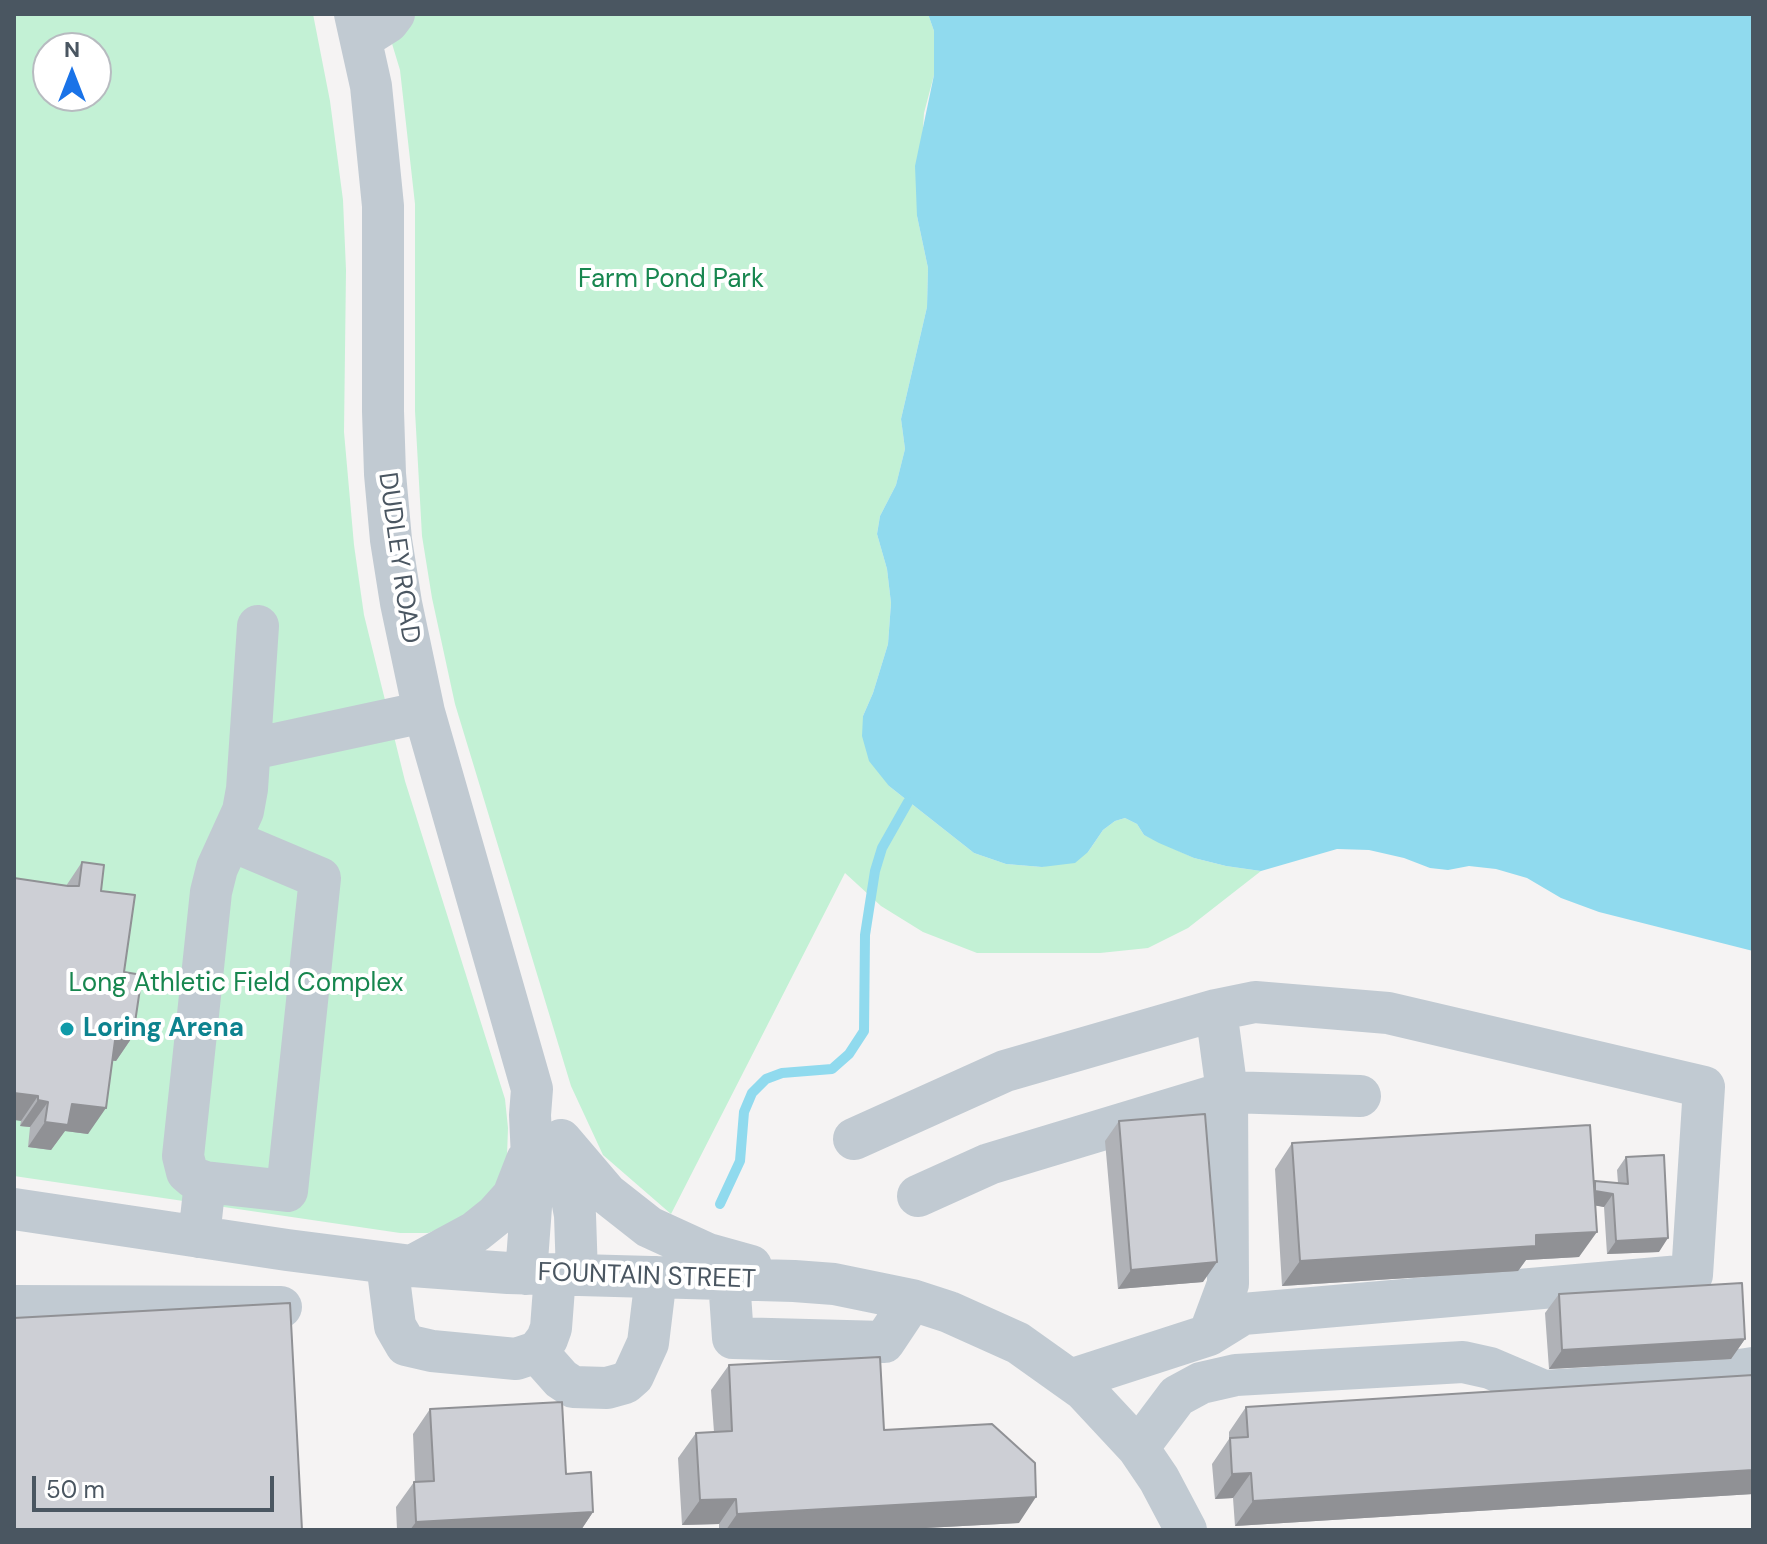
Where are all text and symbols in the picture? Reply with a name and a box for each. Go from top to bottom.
north arrow [32,32,112,112]
text: N [64,35,80,64]
park label: Farm Pond Park [578,264,764,296]
street label: DUDLEY ROAD [371,470,425,646]
park label: Long Athletic Field Complex [69,968,403,1000]
place label: Loring Arena [83,1013,244,1045]
marker: Loring Arena [58,1020,76,1038]
street label: FOUNTAIN STREET [537,1258,757,1296]
scale bar [36,1460,278,1510]
text: 50 m [46,1474,105,1505]

